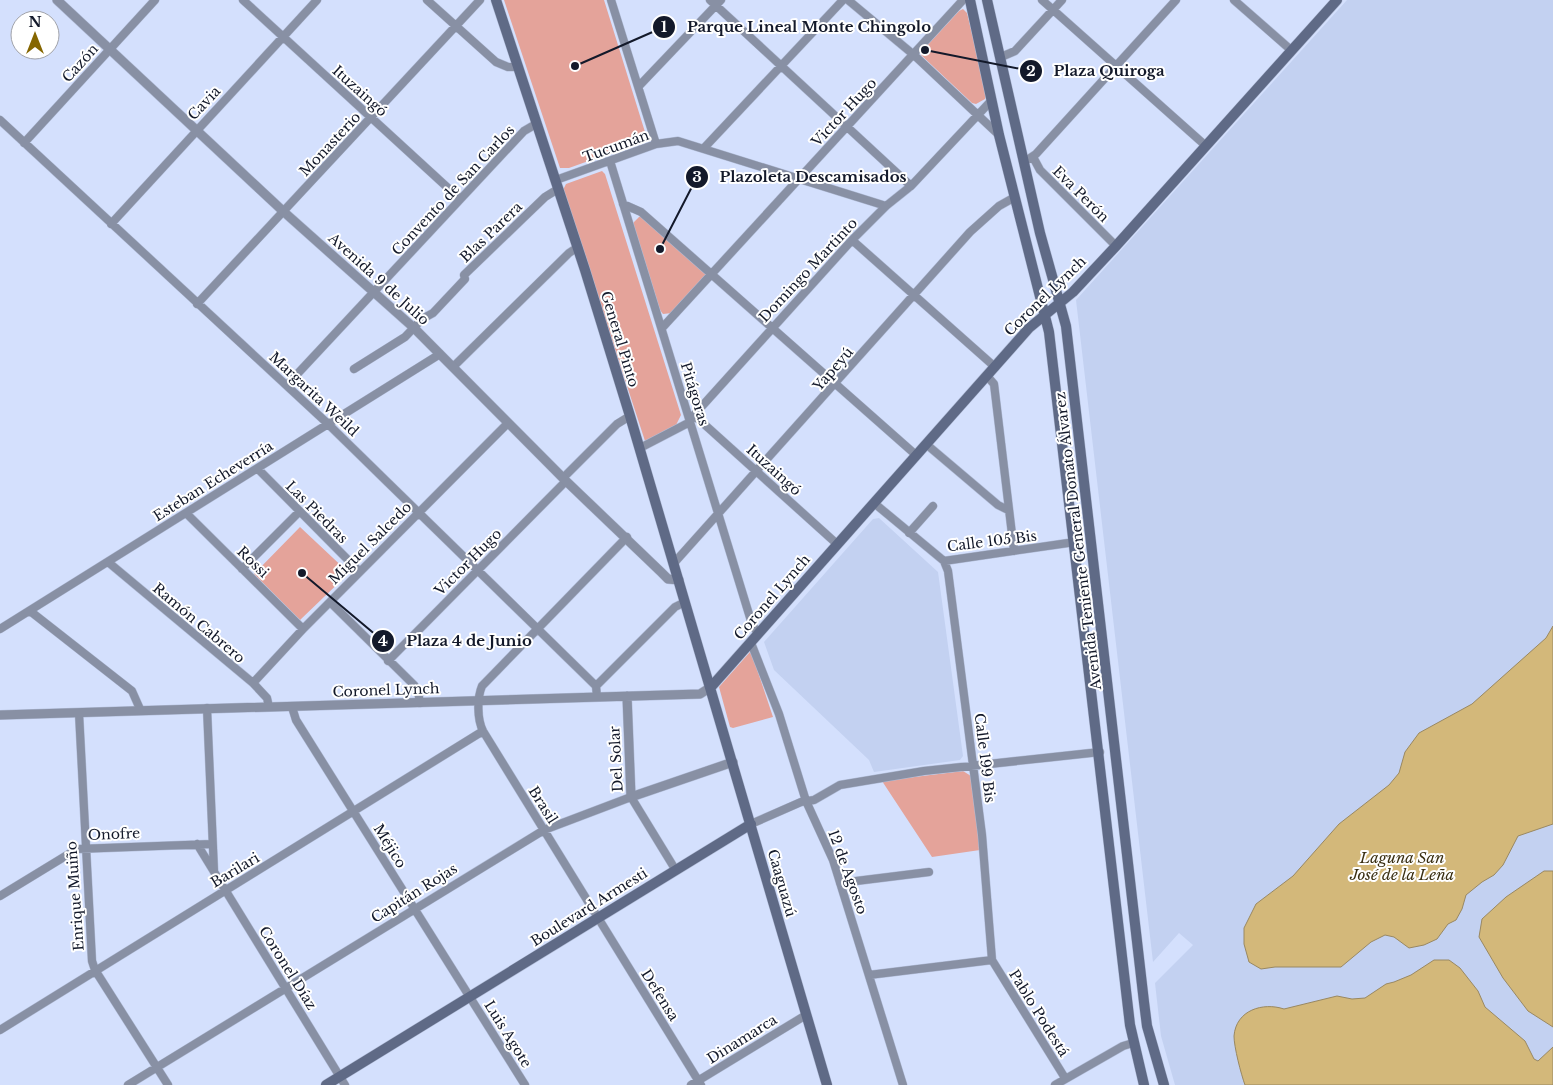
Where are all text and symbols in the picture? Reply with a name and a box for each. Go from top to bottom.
north arrow [10,10,60,60]
callout: Parque Lineal Monte Chingolo [651,12,941,42]
text: N [28,13,42,31]
text: 1 [661,17,668,36]
text: Parque Lineal Monte Chingolo [687,17,931,36]
street label: Cazón [58,40,102,86]
callout: Plaza Quiroga [1019,56,1175,86]
text: 2 [1026,61,1036,80]
text: Plaza Quiroga [1053,61,1165,80]
street label: Ituzaingó [329,62,391,120]
street label: Victor Hugo [807,74,880,151]
street label: Cavia [184,82,224,124]
street label: Monasterio [296,108,364,180]
street label: Convento de San Carlos [388,121,518,259]
street label: Tucumán [580,126,652,166]
callout: Plazoleta Descamisados [684,162,916,192]
street label: Eva Perón [1049,162,1113,226]
text: 3 [692,167,702,186]
text: Plazoleta Descamisados [719,167,907,186]
street label: Blas Parera [456,198,526,266]
street label: Domingo Martinto [755,214,861,326]
street label: Avenida 9 de Julio [324,228,433,329]
street label: Coronel Lynch [1000,252,1090,340]
street label: General Pinto [597,289,643,389]
street label: Yapeyú [808,343,857,395]
street label: Margarita Weild [266,348,363,440]
street label: Pitágoras [677,360,713,428]
street label: Avenida Teniente General Donato Álvarez [1051,391,1105,692]
street label: Esteban Echeverría [150,437,276,525]
street label: Ituzaingó [743,441,805,499]
street label: Las Piedras [282,477,352,547]
street label: Miguel Salcedo [325,498,415,588]
street label: Victor Hugo [430,525,505,600]
street label: Calle 105 Bis [946,527,1038,555]
street label: Rossi [233,542,273,582]
street label: Coronel Lynch [730,550,814,643]
street label: Ramón Cabrero [149,579,249,667]
callout: Plaza 4 de Junio [371,626,542,656]
text: 4 [378,631,388,650]
text: Plaza 4 de Junio [406,631,532,650]
street label: Coronel Lynch [332,679,440,701]
street label: Calle 199 Bis [971,712,999,804]
street label: Del Solar [605,725,627,792]
street label: Brasil [525,783,562,827]
street label: Méjico [369,821,411,871]
street label: Onofre [88,824,140,844]
street label: 12 de Agosto [824,827,872,917]
street label: Enrique Muiño [62,841,88,951]
street label: Caaguazú [764,847,800,919]
street label: Barilari [207,848,263,892]
water label: Laguna San José de la Leña [1349,848,1454,884]
street label: Capitán Rojas [368,859,460,927]
street label: Boulevard Armesti [527,864,651,950]
street label: Coronel Díaz [255,923,321,1013]
street label: Defensa [637,966,683,1024]
street label: Pablo Podestá [1005,966,1073,1060]
street label: Luis Agote [480,997,536,1071]
street label: Dinamarca [704,1010,781,1068]

